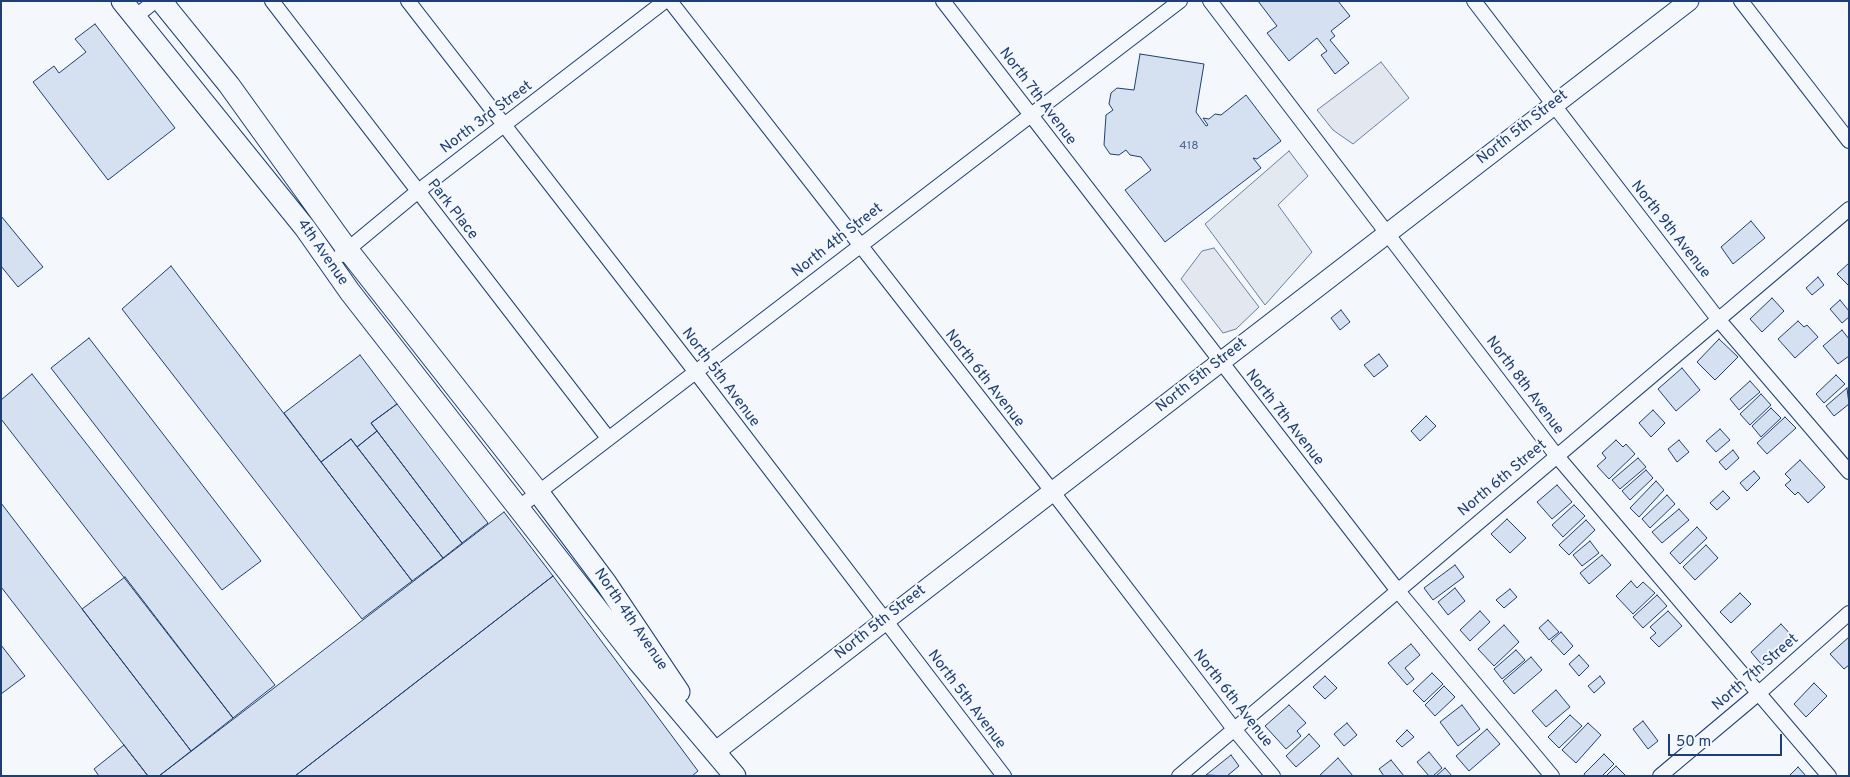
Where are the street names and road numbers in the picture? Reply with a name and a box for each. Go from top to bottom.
street label: North 7th Avenue [995,45,1079,149]
street label: North 3rd Street [438,78,536,158]
street label: North 5th Street [1474,87,1572,169]
street label: Park Place [423,176,481,244]
street label: North 9th Avenue [1626,178,1714,282]
street label: North 4th Street [789,200,887,282]
street label: 4th Avenue [293,216,351,290]
street label: North 5th Avenue [677,325,763,431]
street label: North 6th Avenue [940,327,1028,431]
street label: North 8th Avenue [1481,333,1567,439]
street label: North 5th Street [1153,335,1251,417]
street label: North 7th Avenue [1241,366,1327,470]
street label: North 6th Street [1455,437,1551,521]
street label: North 4th Avenue [589,566,671,674]
street label: North 5th Street [832,582,930,664]
street label: North 7th Street [1709,631,1803,715]
street label: North 5th Avenue [923,647,1009,753]
street label: North 6th Avenue [1188,647,1276,751]

